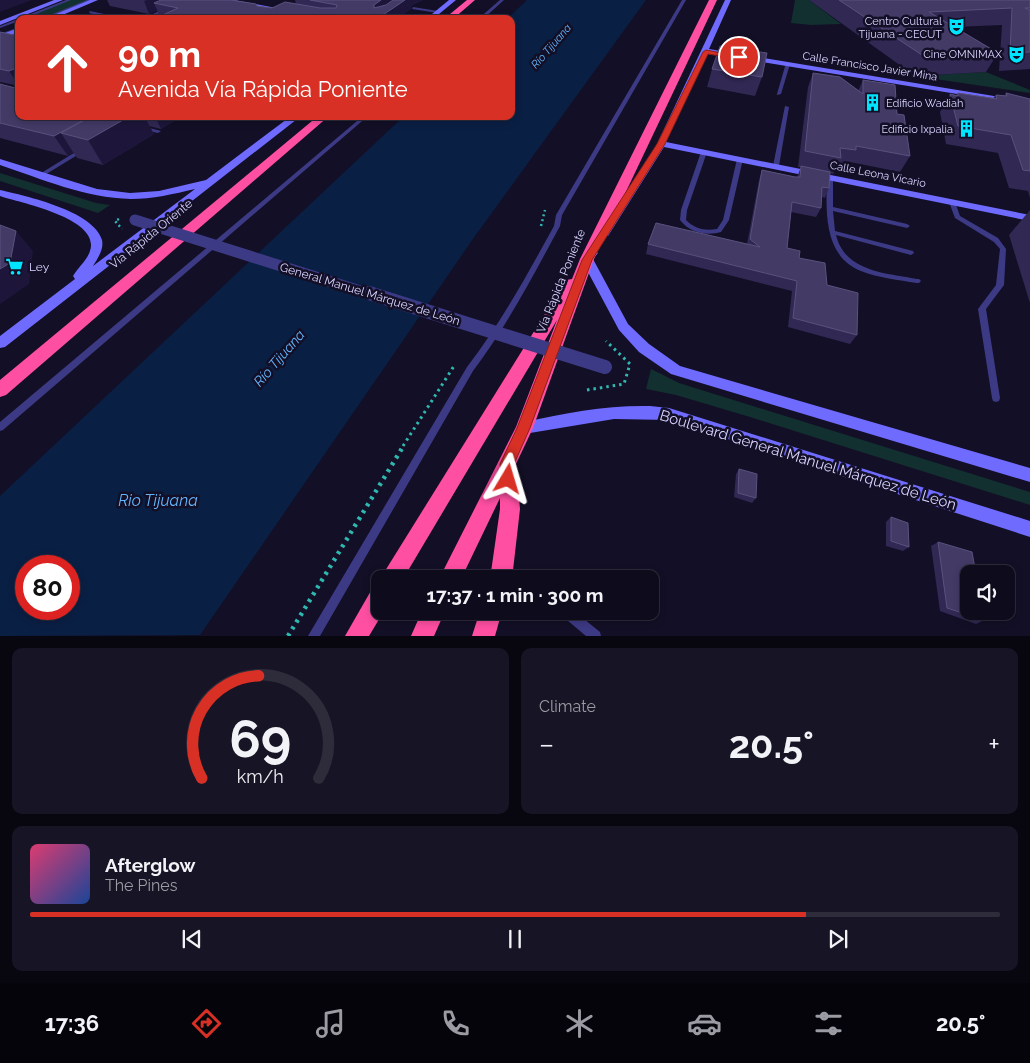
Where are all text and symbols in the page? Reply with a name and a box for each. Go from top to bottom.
place label: Centro Cultural Tijuana - CECUT [859,15,942,41]
theatre icon: Centro Cultural Tijuana - CECUT [946,17,966,37]
water label: Río Tijuana [529,21,574,71]
text: 90 m [118,34,201,75]
icon: ahead [35,35,100,100]
pin [718,36,760,78]
icon: arrive [725,43,753,71]
theatre icon: Cine OMNIMAX [1006,44,1026,64]
place label: Cine OMNIMAX [923,48,1002,61]
street label: Calle Francisco Javier Mina [802,49,938,84]
text: Avenida Vía Rápida Poniente [118,76,408,102]
building icon: Edificio Wadiah [862,93,882,113]
place label: Edificio Wadiah [886,97,963,110]
building icon: Edificio Ixpalia [957,119,977,139]
place label: Edificio Ixpalia [881,123,953,136]
street label: Calle Leona Vicario [829,159,928,190]
street label: Vía Rápida Oriente [107,196,195,272]
street label: Vía Rápida Poniente [534,227,588,335]
supermarket icon: Ley [5,257,25,277]
place label: Ley [29,260,50,274]
street label: General Manuel Márquez de León [278,260,462,328]
water label: Río Tijuana [250,327,308,389]
street label: Boulevard General Manuel Márquez de León [658,406,958,514]
position arrow [481,452,533,504]
water label: Rio Tijuana [118,491,198,510]
speed limit sign: 80 [15,555,80,620]
map controls [960,565,1015,620]
button: sound [960,565,1015,620]
text: 17:37 · 1 min · 300 m [427,584,603,606]
text: Climate [539,697,596,716]
text: 69 [229,708,292,769]
text: 20.5° [729,722,814,767]
text: − [539,728,554,761]
text: + [988,728,1000,761]
text: km/h [237,766,284,787]
text: Afterglow [105,854,195,876]
text: The Pines [105,876,177,895]
icon: previous [178,925,206,953]
icon: pause [501,925,529,953]
icon: next [824,925,852,953]
icon: directions [189,1006,224,1041]
icon: music [313,1006,348,1041]
icon: phone [438,1006,473,1041]
icon: climate [562,1006,597,1041]
icon: car [687,1006,722,1041]
icon: filters [811,1006,846,1041]
text: 17:36 [45,1010,99,1036]
text: 20.5° [936,1010,985,1036]

